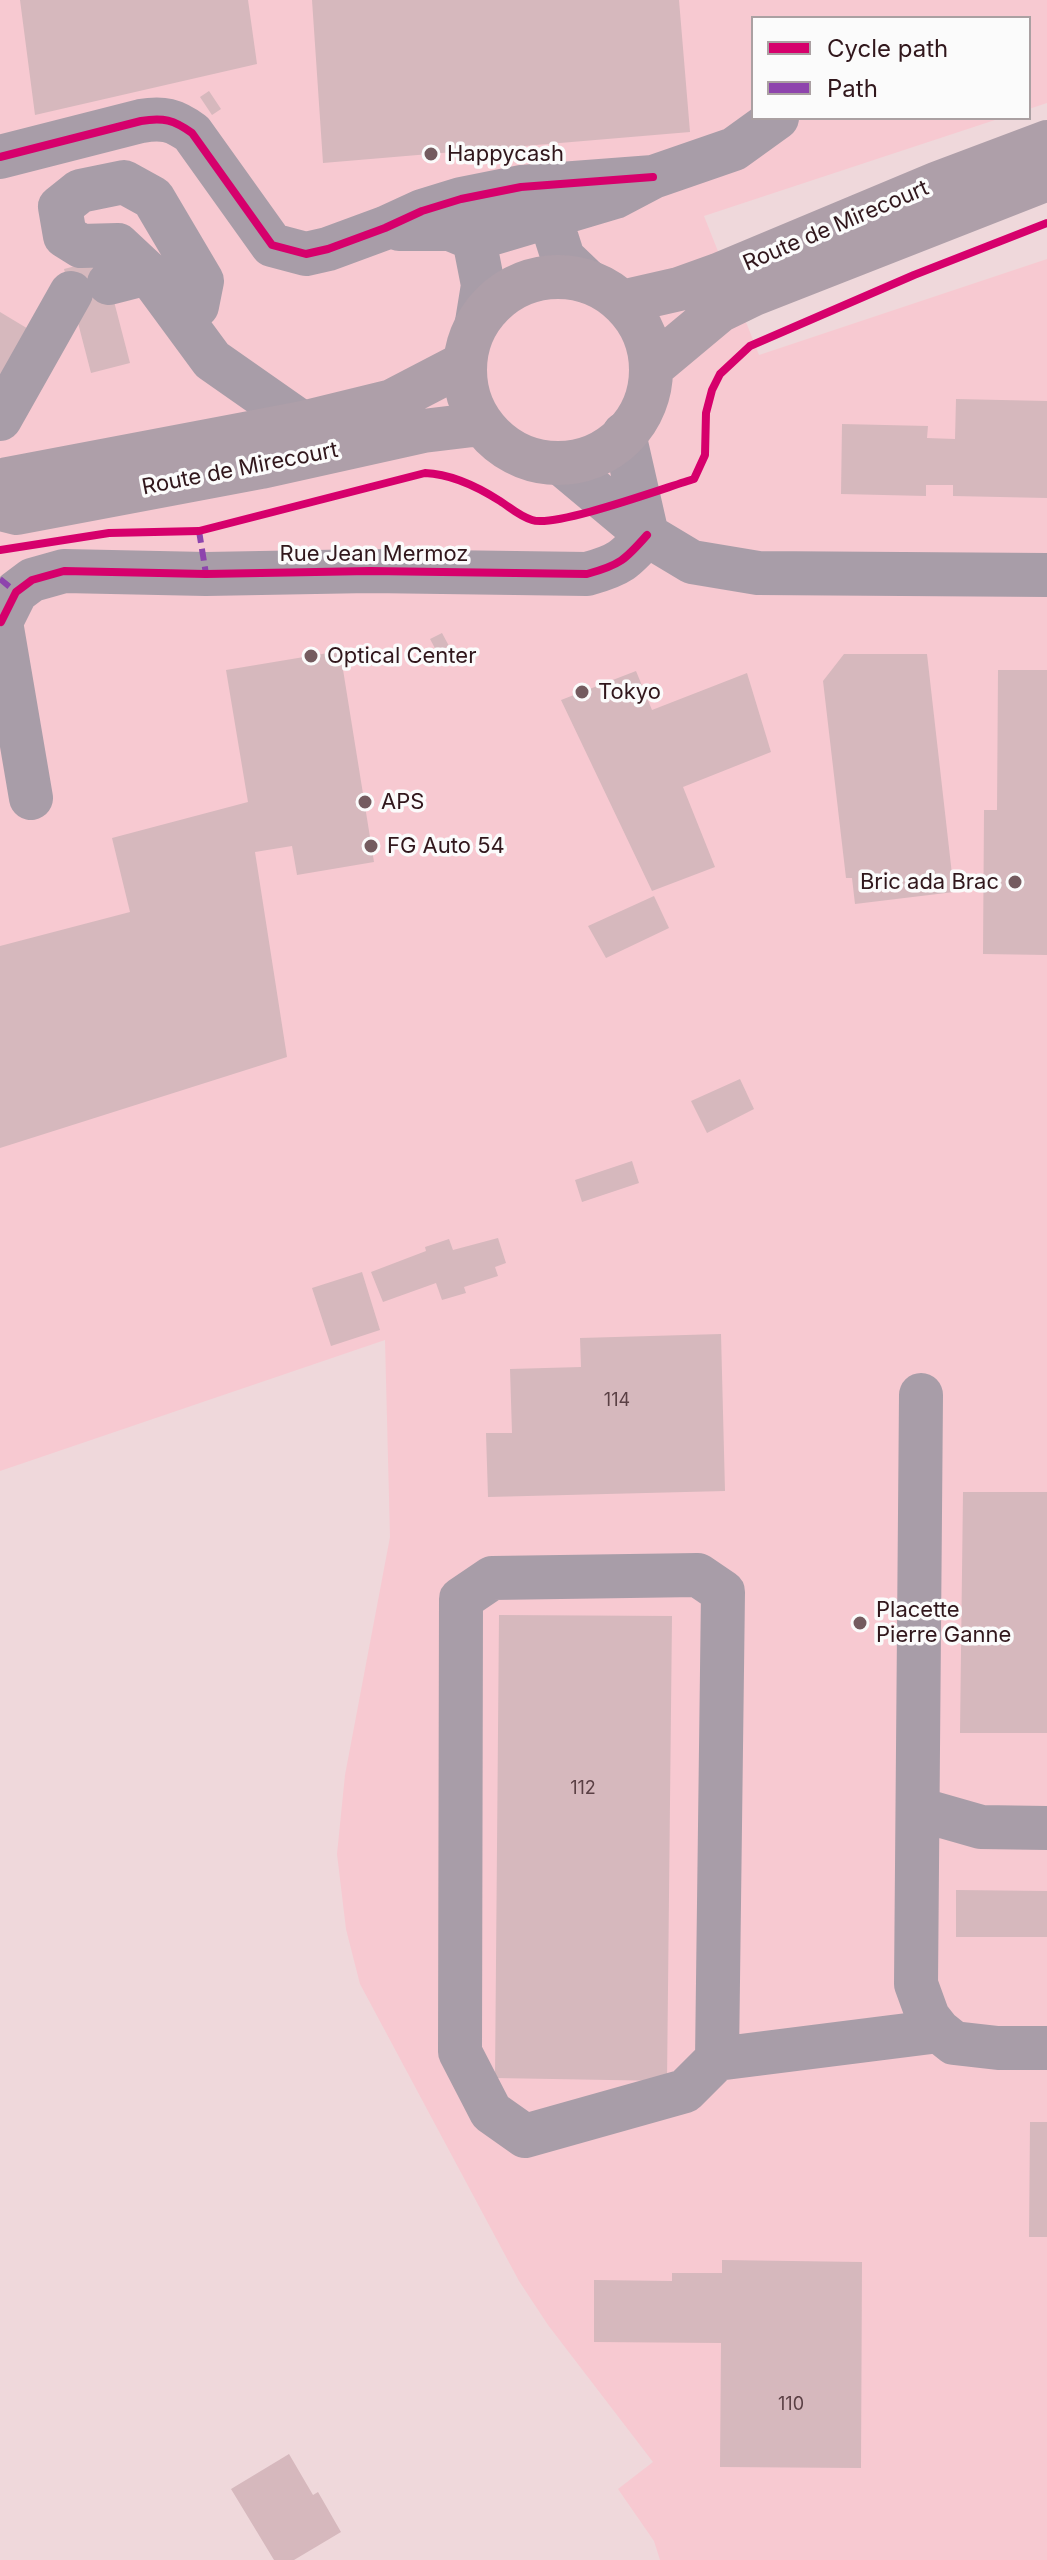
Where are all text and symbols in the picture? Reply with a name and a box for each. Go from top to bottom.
legend [751,16,1031,120]
text: Cycle path [827,34,948,63]
text: Path [827,74,878,103]
place label: Happycash [447,141,564,167]
marker: Happycash [422,145,440,163]
street label: Route de Mirecourt [739,175,933,277]
street label: Route de Mirecourt [140,437,340,501]
street label: Rue Jean Mermoz [280,541,468,567]
place label: Optical Center [327,643,476,669]
marker: Optical Center [302,647,320,665]
place label: Tokyo [598,679,661,705]
marker: Tokyo [573,683,591,701]
place label: APS [381,789,424,815]
marker: APS [356,793,374,811]
place label: FG Auto 54 [387,833,505,859]
marker: FG Auto 54 [362,837,380,855]
place label: Bric ada Brac [860,869,999,895]
marker: Bric ada Brac [1006,873,1024,891]
house number: 114 [604,1390,630,1412]
place label: Placette Pierre Ganne [876,1597,1011,1648]
marker: Placette Pierre Ganne [851,1614,869,1632]
house number: 112 [570,1778,596,1800]
house number: 110 [778,2394,804,2416]

